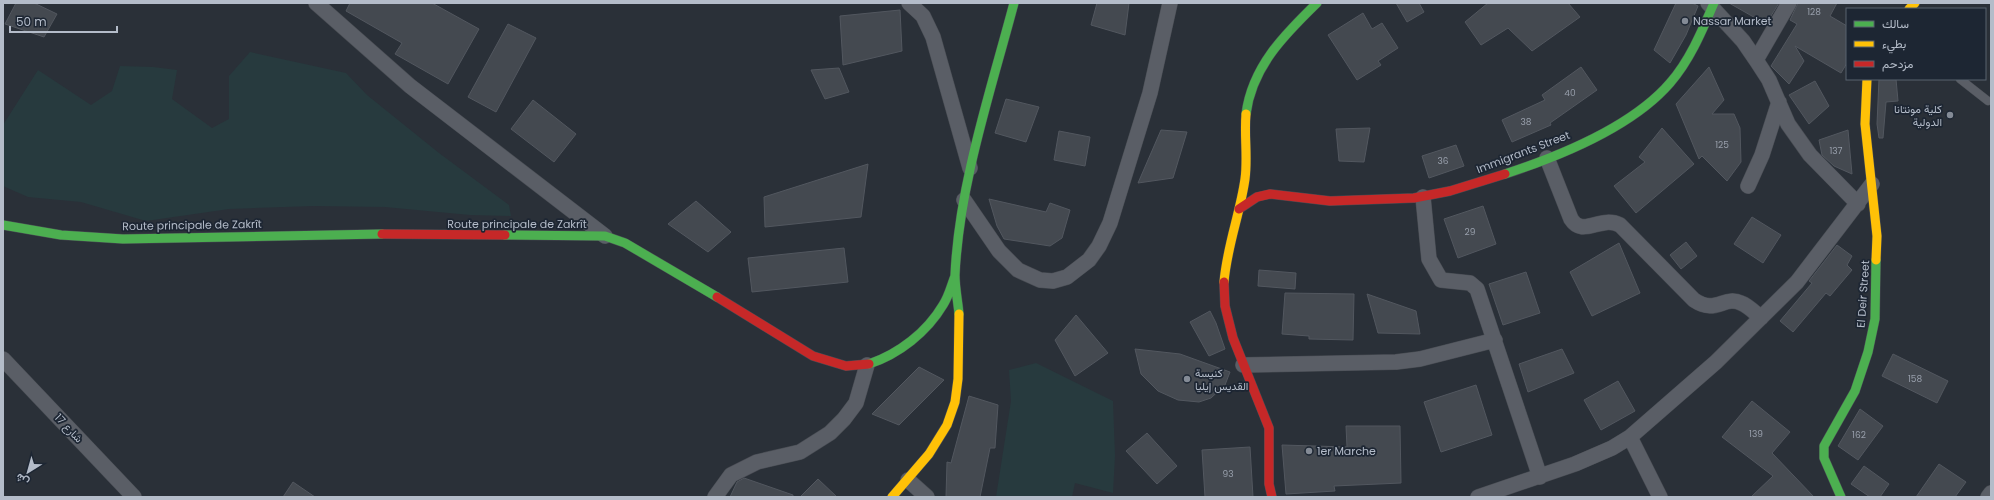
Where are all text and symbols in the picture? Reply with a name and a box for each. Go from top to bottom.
house number: 128 [1807,6,1821,18]
scale bar [10,8,117,34]
legend [1846,8,1986,80]
text: 50 m [16,13,47,30]
place label: Nassar Market [1693,13,1772,29]
text: سالك [1882,15,1909,32]
marker: Nassar Market [1680,16,1690,26]
text: بطيء [1882,35,1906,54]
text: مزدحم [1882,55,1913,72]
house number: 40 [1564,87,1576,99]
place label: كلية مونتانا الدولية [1894,101,1942,130]
marker: كلية مونتانا الدولية [1945,110,1955,120]
house number: 38 [1521,116,1532,128]
street label: Immigrants Street [1474,127,1572,177]
house number: 125 [1715,139,1729,151]
house number: 137 [1829,145,1843,157]
house number: 36 [1437,155,1449,167]
street label: Route principale de Zakrît [122,216,262,234]
street label: Route principale de Zakrît [447,216,587,232]
house number: 29 [1465,226,1476,238]
street label: El Deir Street [1853,260,1873,328]
place label: كنيسة القديس إيليا [1195,365,1248,394]
house number: 158 [1908,373,1922,385]
marker: كنيسة القديس إيليا [1182,374,1192,384]
street label: شارع 17 [51,410,87,446]
house number: 139 [1749,428,1763,440]
house number: 162 [1852,429,1866,441]
place label: 1er Marche [1317,443,1376,459]
marker: 1er Marche [1304,446,1314,456]
north arrow [8,452,48,492]
house number: 93 [1223,468,1233,480]
text: ش [12,470,32,490]

